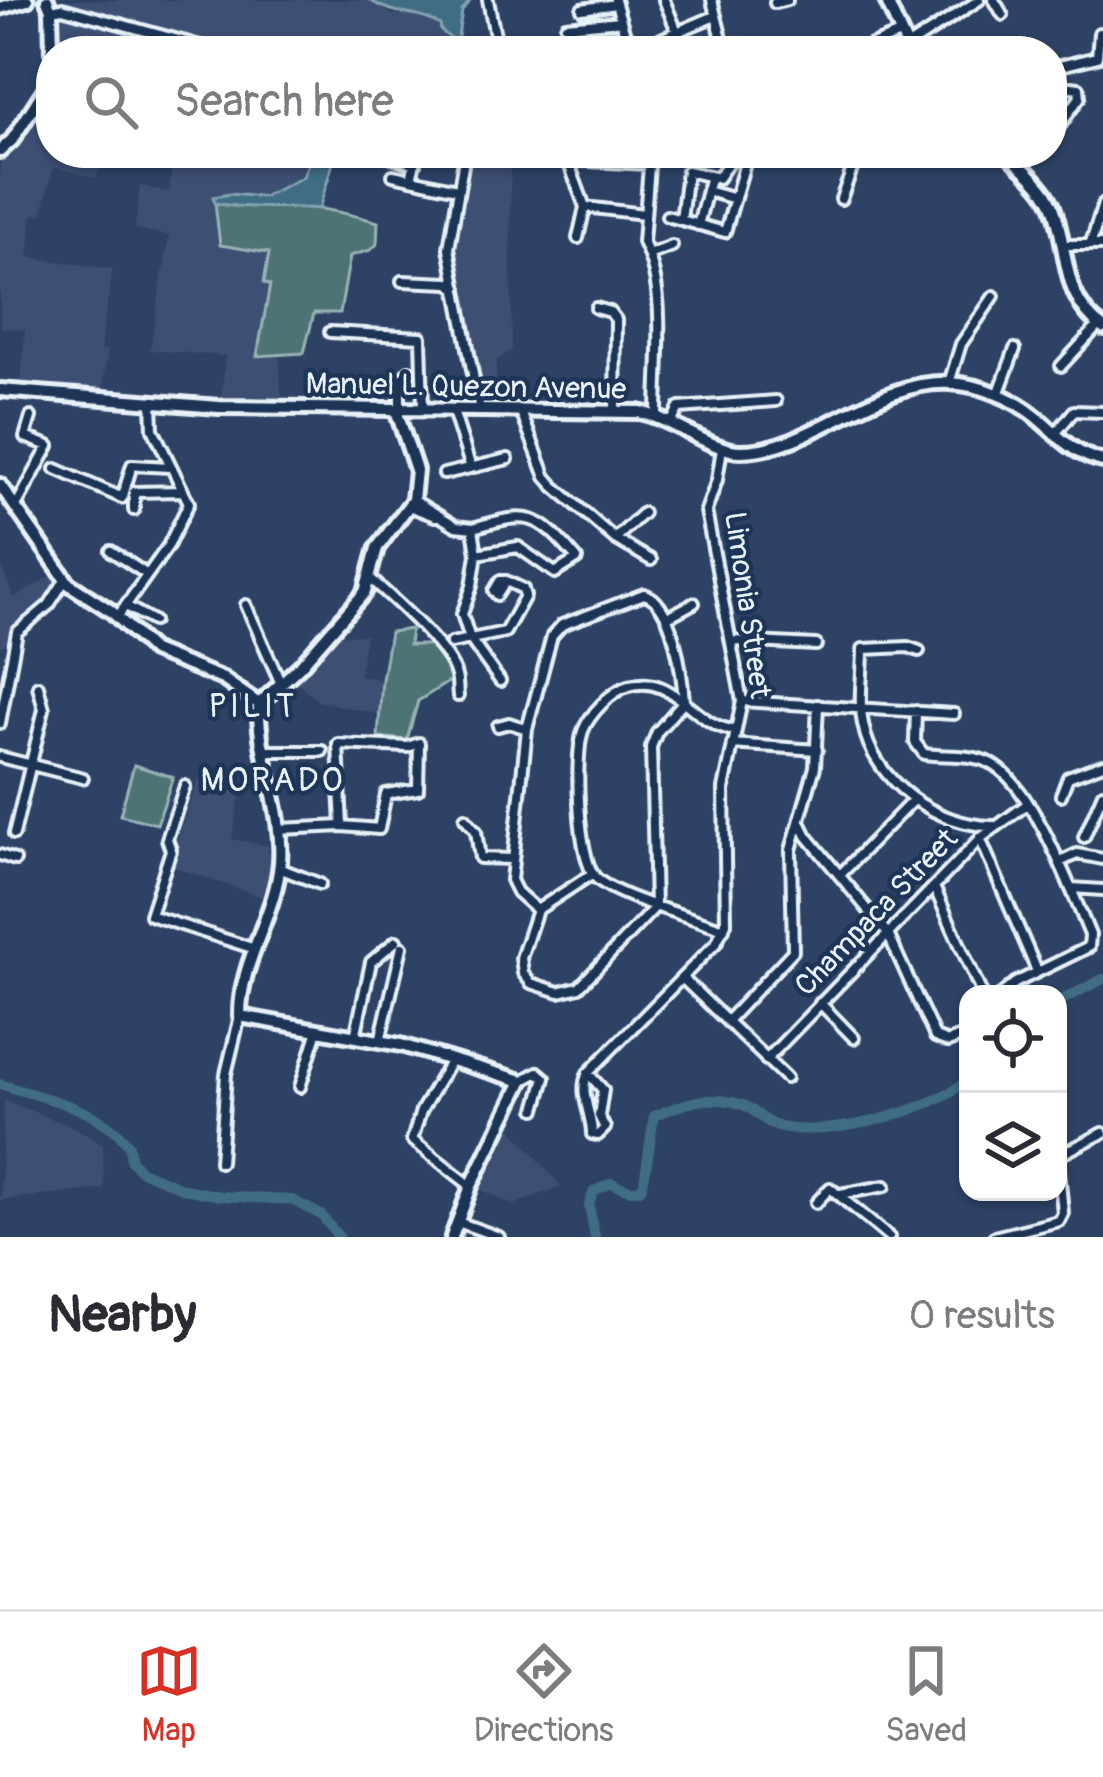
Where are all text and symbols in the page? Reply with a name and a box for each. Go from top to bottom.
search box [36,36,1067,168]
icon: search [78,69,144,135]
text: Search here [174,74,394,130]
street label: Manuel L. Quezon Avenue [305,365,627,408]
street label: Limonia Street [716,509,779,702]
district label: PILIT [209,686,297,727]
district label: MORADO [201,760,345,801]
street label: Champaca Street [787,820,966,1004]
map controls [959,985,1067,1201]
button: locate [959,985,1067,1093]
button: layers [959,1093,1067,1201]
text: Nearby [48,1283,196,1347]
text: 0 results [909,1291,1055,1340]
tab: Map [136,1638,202,1751]
tab: Directions [474,1638,614,1751]
tab: Saved [885,1638,967,1751]

